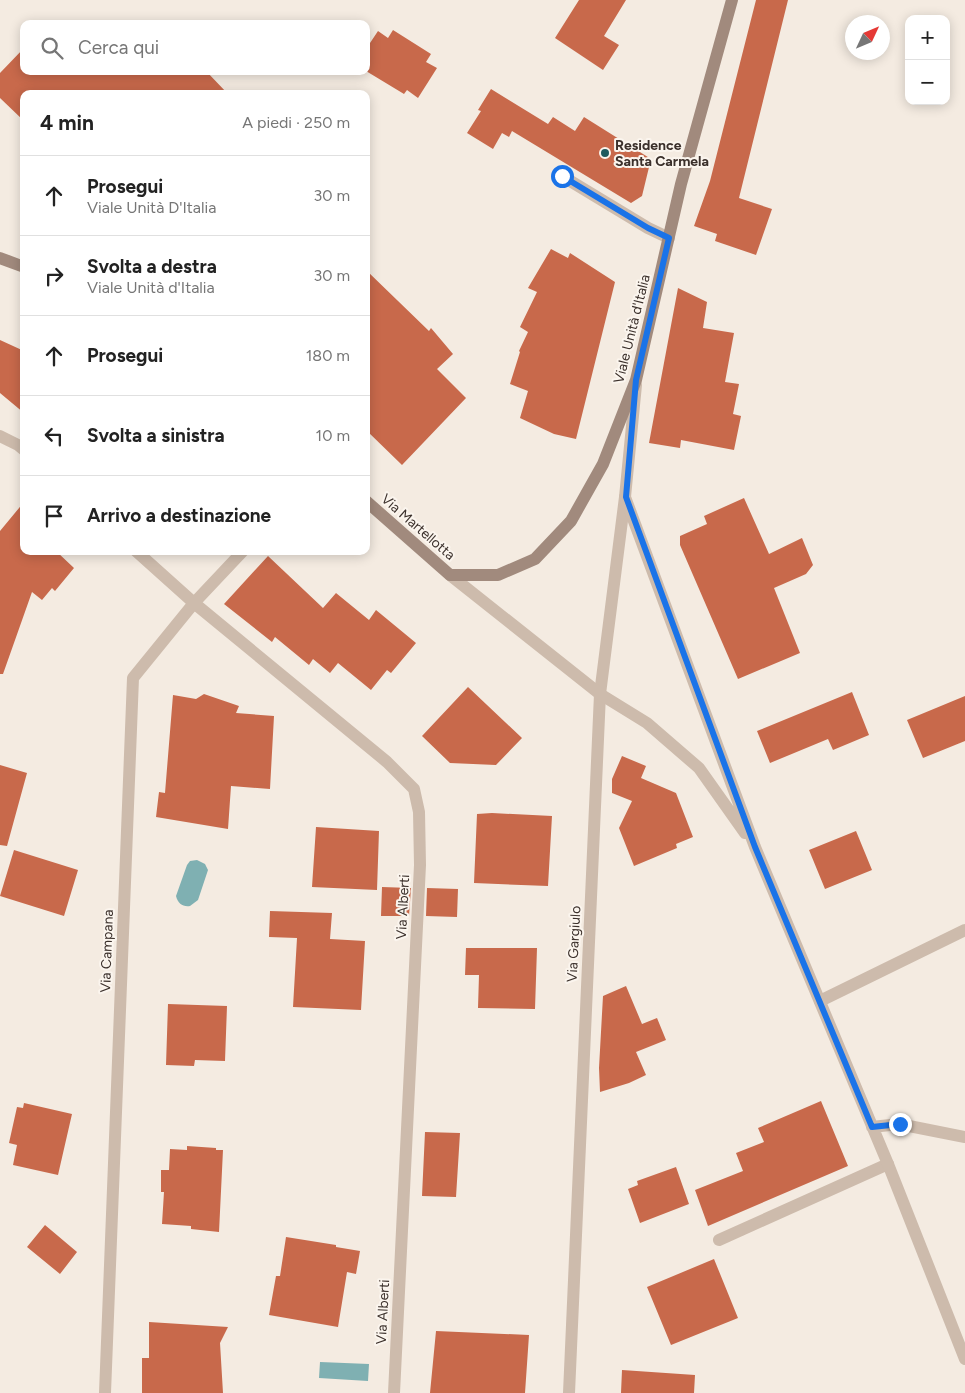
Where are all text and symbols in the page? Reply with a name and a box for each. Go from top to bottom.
north arrow [845,15,890,60]
map controls [905,15,950,105]
button: + [905,15,950,60]
search box [20,20,370,75]
icon: search [38,34,66,62]
text: Cerca qui [78,36,159,59]
button: − [905,60,950,105]
text: 4 min [40,110,94,135]
text: A piedi · 250 m [242,113,350,132]
place label: Residence Santa Carmela [615,137,709,170]
marker: Residence Santa Carmela [599,147,611,159]
route start [551,165,574,188]
text: Prosegui [87,175,163,198]
icon: ahead [40,182,68,210]
text: 30 m [313,186,350,205]
text: Viale Unità D'Italia [87,198,216,217]
text: Svolta a destra [87,255,217,278]
icon: right [40,262,68,290]
text: 30 m [313,266,350,285]
street label: Viale Unità d'Italia [610,273,654,385]
text: Viale Unità d'Italia [87,278,215,297]
icon: ahead [40,342,68,370]
text: Prosegui [87,344,163,367]
text: 180 m [306,346,350,365]
icon: left [40,422,68,450]
text: Svolta a sinistra [87,424,225,447]
text: 10 m [316,426,350,445]
street label: Via Martellotta [378,490,458,564]
icon: arrive [40,502,68,530]
text: Arrivo a destinazione [87,504,271,527]
street label: Via Alberti [393,874,413,940]
street label: Via Gargiulo [564,905,584,983]
street label: Via Campana [97,909,117,993]
route end [889,1113,912,1136]
street label: Via Alberti [373,1279,393,1345]

